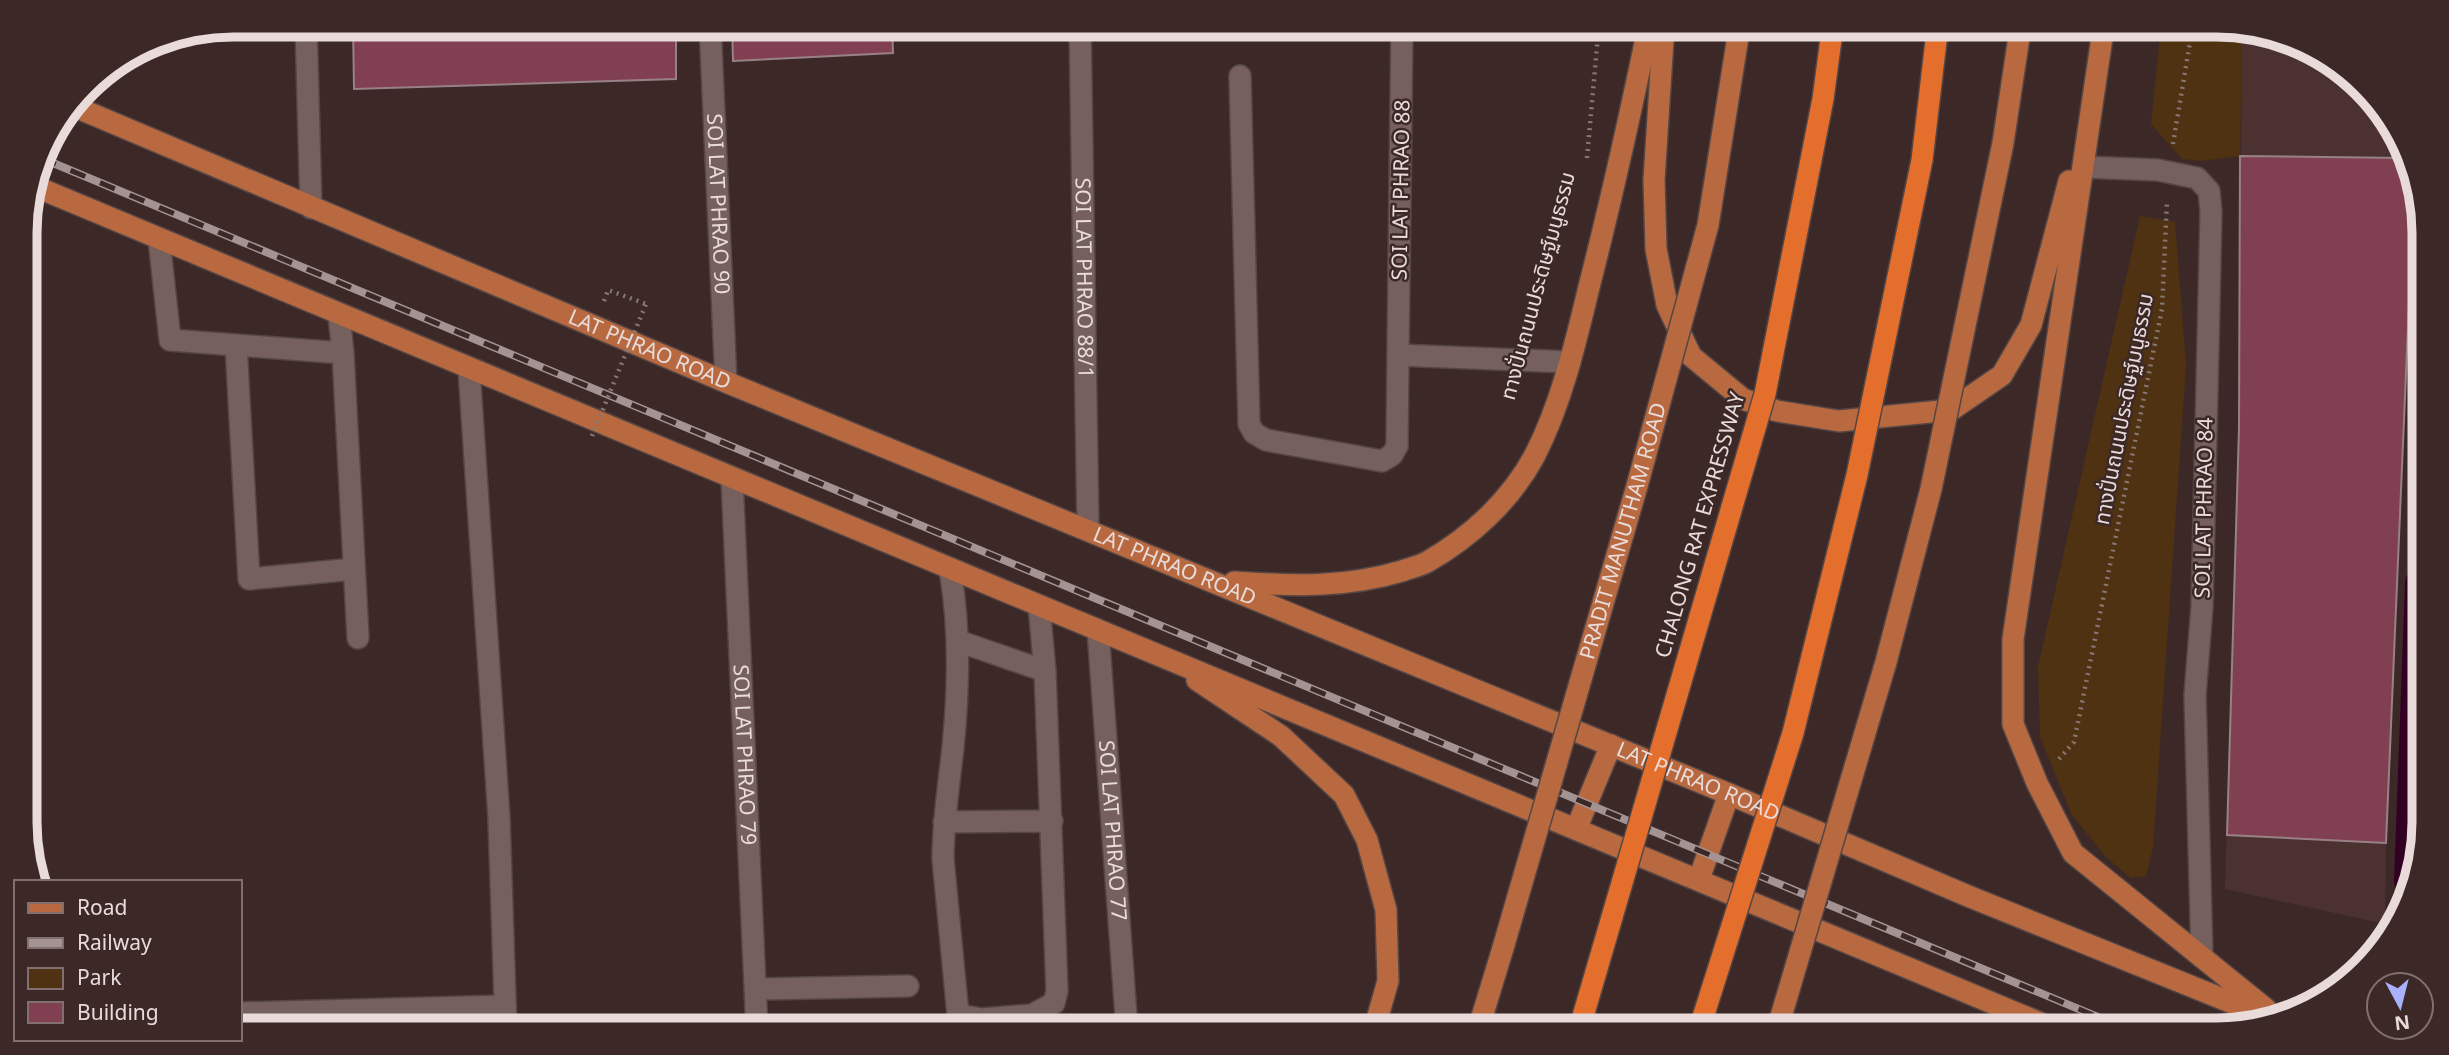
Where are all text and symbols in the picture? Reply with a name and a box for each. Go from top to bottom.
street label: SOI LAT PHRAO 88 [1384,99,1416,281]
street label: SOI LAT PHRAO 90 [701,113,737,295]
street label: ทางปั่นถนนประดิษฐ์มนูธรรม [1493,169,1581,403]
street label: SOI LAT PHRAO 88/1 [1069,177,1101,379]
street label: ทางปั่นถนนประดิษฐ์มนูธรรม [2087,291,2159,527]
street label: LAT PHRAO ROAD [564,302,736,396]
street label: CHALONG RAT EXPRESSWAY [1648,388,1750,661]
street label: PRADIT MANUTHAM ROAD [1572,399,1672,662]
street label: SOI LAT PHRAO 84 [2187,417,2219,599]
street label: LAT PHRAO ROAD [1089,519,1261,611]
street label: SOI LAT PHRAO 79 [727,664,764,846]
street label: LAT PHRAO ROAD [1613,734,1784,827]
street label: SOI LAT PHRAO 77 [1093,739,1134,922]
legend [14,880,242,1041]
text: Road [77,893,127,921]
text: Railway [77,928,152,956]
text: Park [77,963,122,991]
north arrow [2365,971,2435,1041]
text: Building [77,998,159,1026]
text: N [2393,1009,2411,1037]

